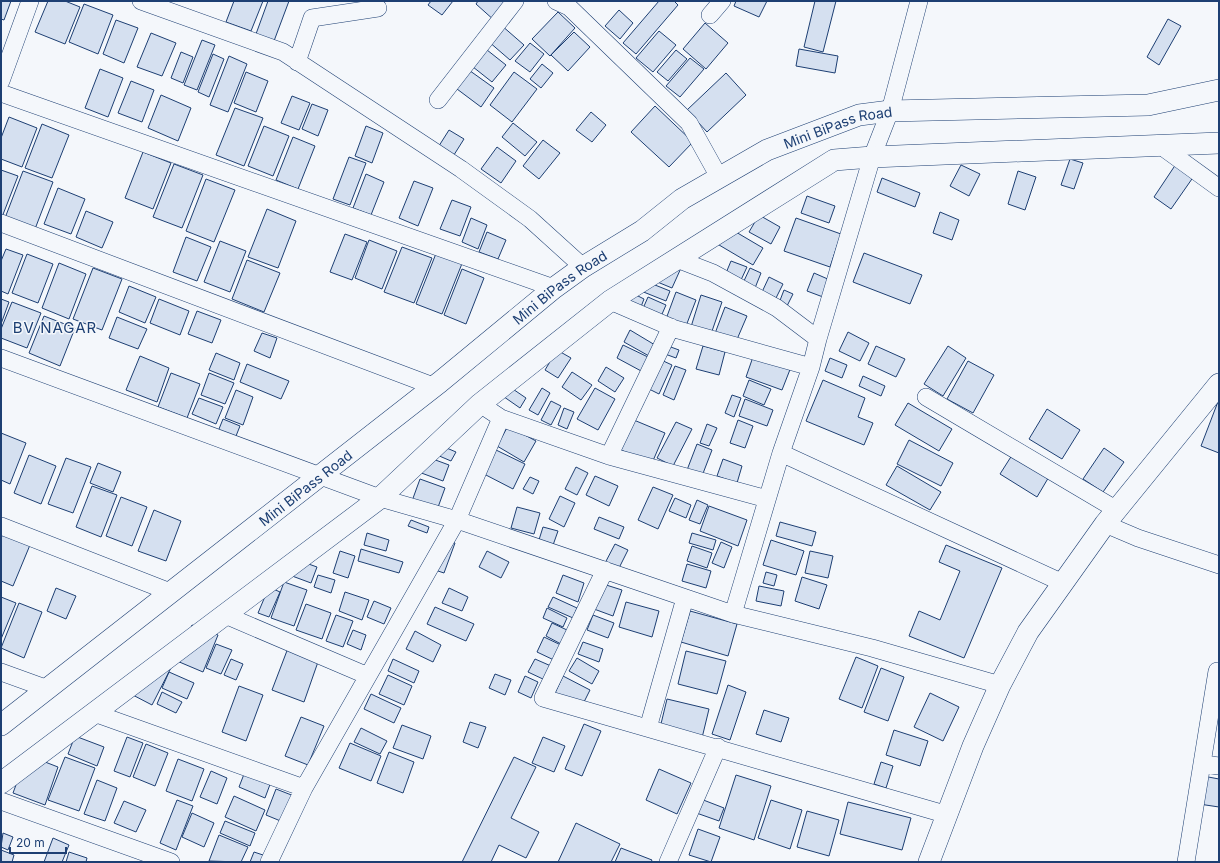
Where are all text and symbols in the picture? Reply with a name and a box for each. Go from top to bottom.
street label: Mini BiPass Road [781,102,893,152]
street label: Mini BiPass Road [509,246,610,327]
district label: BV NAGAR [13,318,97,337]
street label: Mini BiPass Road [255,446,355,529]
scale bar [10,829,66,855]
text: 20 m [16,835,45,850]

